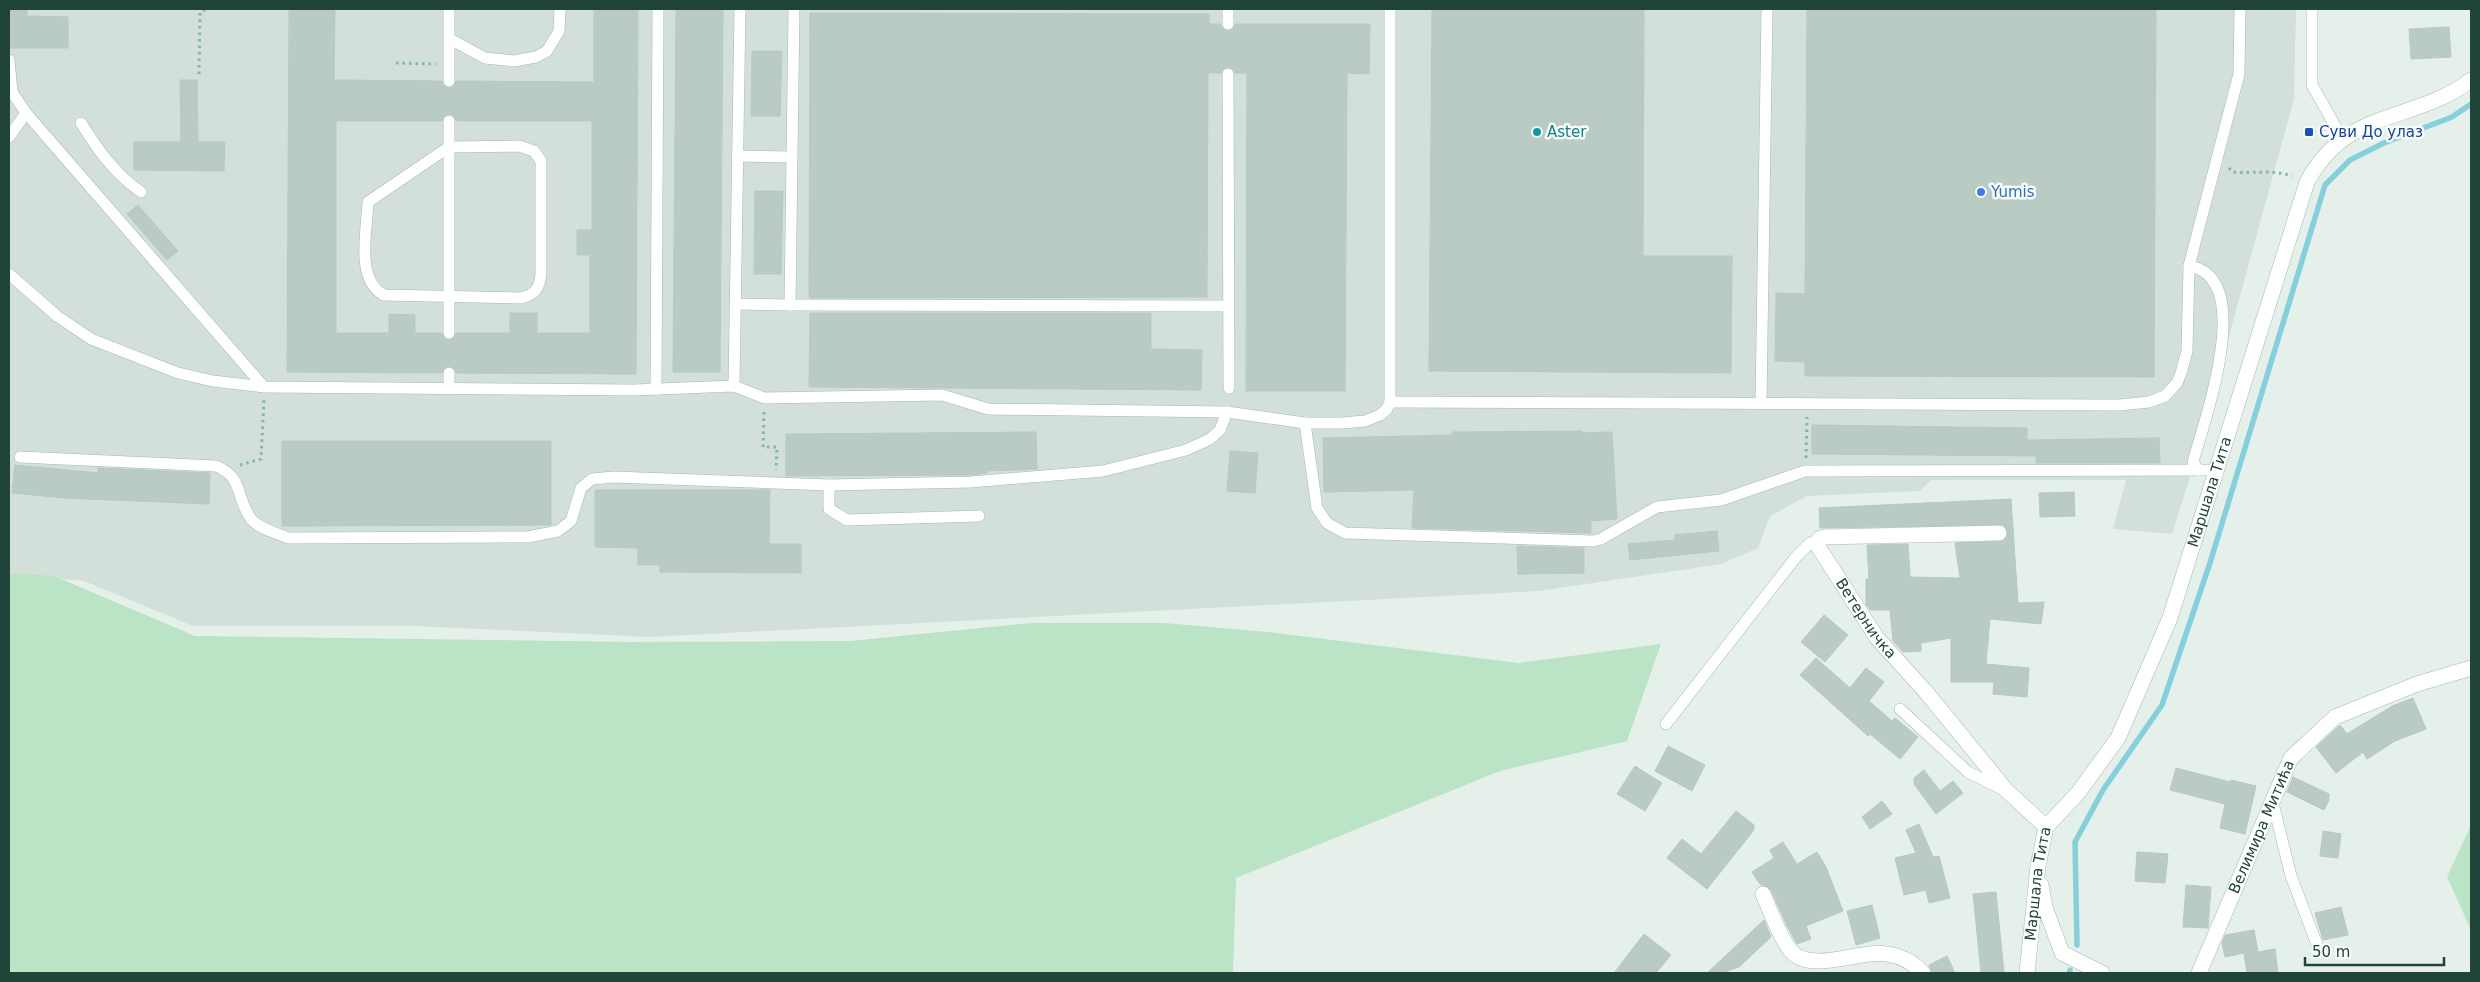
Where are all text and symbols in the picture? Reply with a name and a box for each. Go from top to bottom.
place label: Aster [1547,123,1587,141]
place label: Суви До улаз [2319,123,2423,141]
marker: Aster [1531,126,1543,138]
marker: Суви До улаз [2303,126,2315,138]
place label: Yumis [1990,183,2035,201]
marker: Yumis [1975,186,1987,198]
street label: Маршала Тита [2184,434,2235,550]
street label: Ветерничка [1832,575,1900,662]
street label: Велимира Митића [2225,757,2298,896]
street label: Маршала Тита [2021,825,2055,942]
scale bar [2305,934,2444,966]
text: 50 m [2312,943,2350,961]

